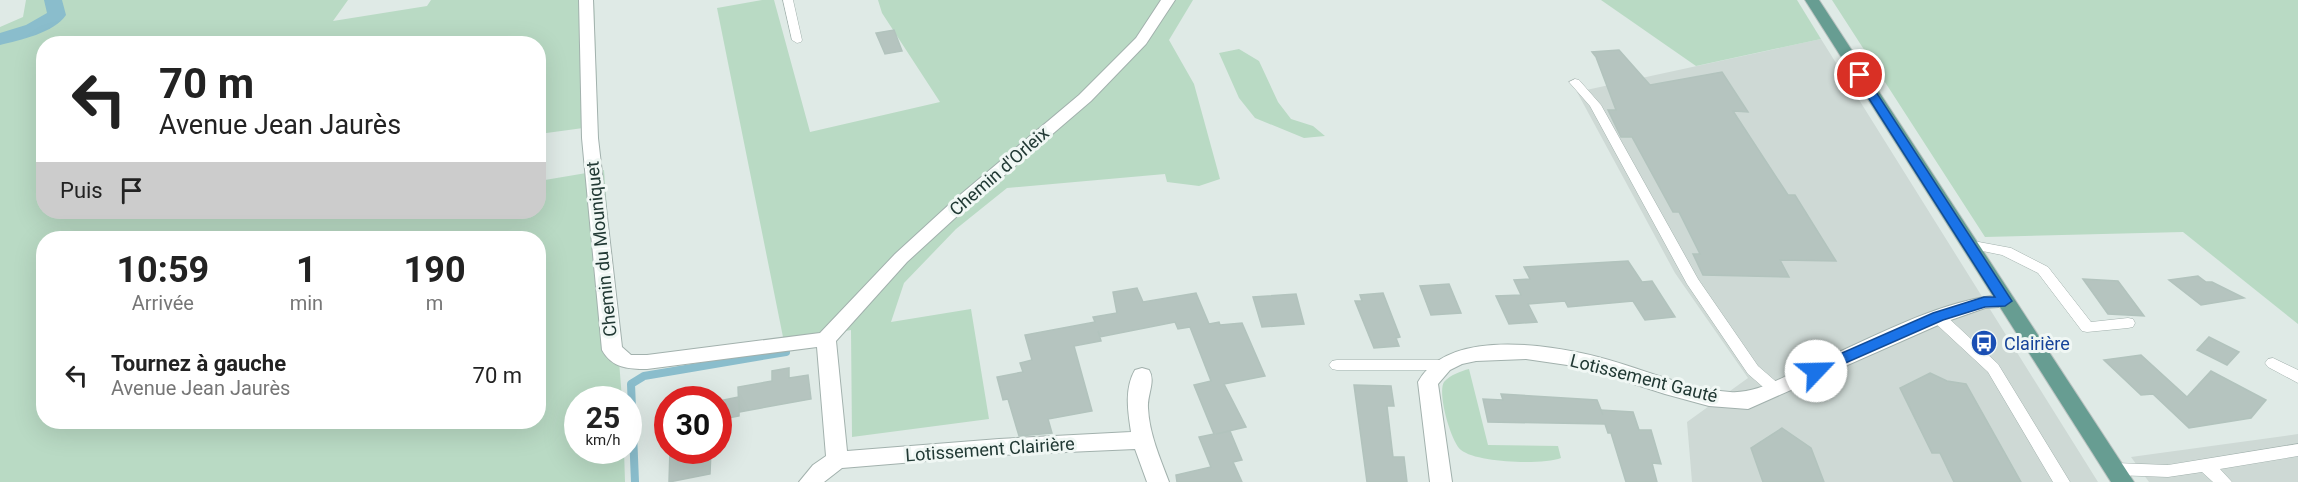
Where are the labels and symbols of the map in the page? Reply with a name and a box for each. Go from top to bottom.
pin [1834,49,1885,100]
street label: Chemin d'Orleix [945,122,1053,220]
street label: Chemin du Mouniquet [581,160,621,338]
bus stop icon: Clairière [1969,328,1999,358]
place label: Clairière [2004,333,2070,354]
position arrow [1784,339,1848,403]
street label: Lotissement Gauté [1568,349,1720,407]
speed limit sign: 30 [654,386,732,464]
street label: Lotissement Clairière [905,433,1075,465]

